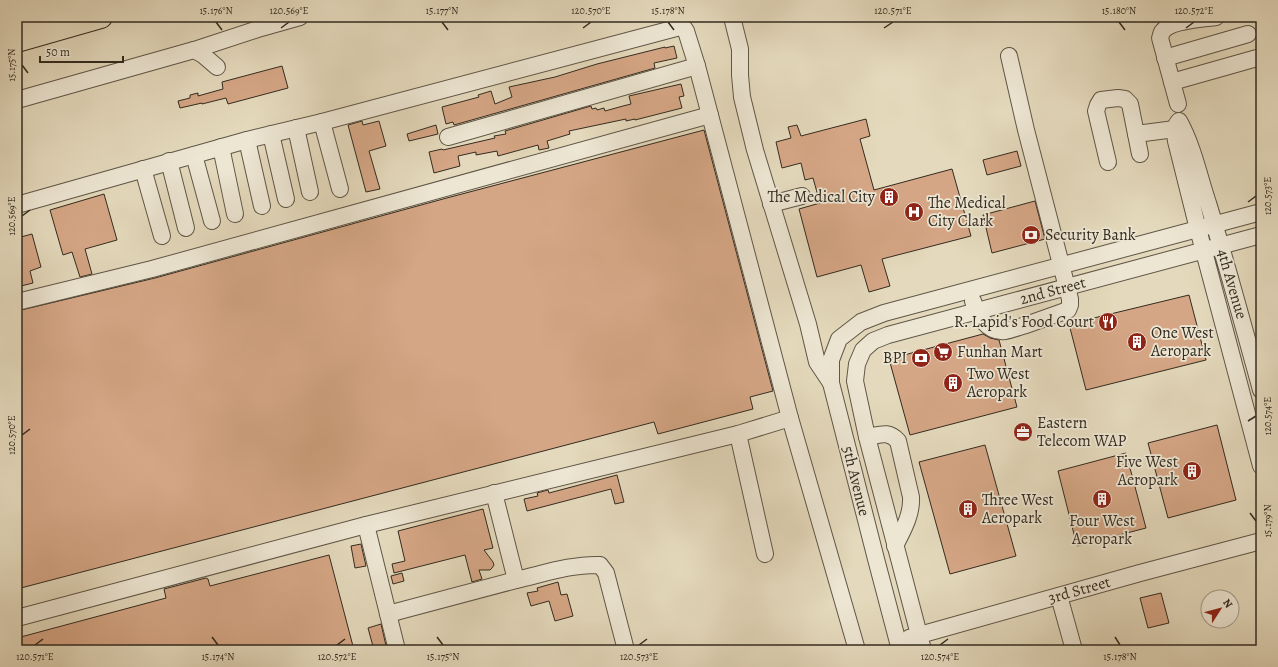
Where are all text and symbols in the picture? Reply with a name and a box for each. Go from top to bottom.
text: 15.176°N [199,4,233,17]
text: 120.569°E [270,4,309,17]
text: 15.177°N [426,4,458,17]
text: 120.570°E [571,4,611,17]
text: 15.178°N [651,4,685,17]
text: 120.571°E [874,4,912,17]
text: 15.180°N [1102,4,1136,17]
text: 120.572°E [1175,4,1213,17]
scale bar [40,38,123,64]
text: 50 m [46,44,70,60]
text: 15.175°N [5,49,18,81]
text: 120.573°E [1261,177,1274,215]
place label: The Medical City [768,186,876,208]
building icon: The Medical City [878,186,900,208]
place label: The Medical City Clark [928,192,1006,232]
text: 120.569°E [5,196,18,235]
hospital icon: The Medical City Clark [903,201,925,223]
bank icon: Security Bank [1020,224,1042,246]
place label: Security Bank [1045,224,1136,246]
street label: 4th Avenue [1212,246,1252,322]
street label: 2nd Street [1017,271,1088,310]
place label: R. Lapid's Food Court [954,311,1094,333]
restaurant icon: R. Lapid's Food Court [1097,311,1119,333]
place label: One West Aeropark [1150,322,1214,362]
building icon: One West Aeropark [1126,331,1148,353]
supermarket icon: Funhan Mart [932,341,954,363]
place label: Funhan Mart [957,341,1043,363]
place label: BPI [883,347,907,369]
bank icon: BPI [910,347,932,369]
place label: Two West Aeropark [966,363,1030,403]
building icon: Two West Aeropark [942,372,964,394]
text: 120.574°E [1261,397,1274,435]
place label: Eastern Telecom WAP [1037,412,1127,452]
text: 120.570°E [5,415,18,455]
office icon: Eastern Telecom WAP [1012,421,1034,443]
street label: 5th Avenue [837,444,875,518]
place label: Five West Aeropark [1116,451,1178,491]
building icon: Five West Aeropark [1181,460,1203,482]
building icon: Four West Aeropark [1091,488,1113,510]
place label: Three West Aeropark [981,489,1054,529]
building icon: Three West Aeropark [957,498,979,520]
text: 15.179°N [1261,504,1274,538]
place label: Four West Aeropark [1069,510,1135,550]
street label: 3rd Street [1046,571,1113,609]
north arrow [1200,589,1240,629]
text: N [1219,596,1236,611]
text: 120.571°E [16,650,54,663]
text: 15.174°N [201,650,235,663]
text: 120.572°E [318,650,356,663]
text: 15.175°N [427,650,459,663]
text: 120.573°E [620,650,658,663]
text: 120.574°E [921,650,959,663]
text: 15.178°N [1103,650,1137,663]

